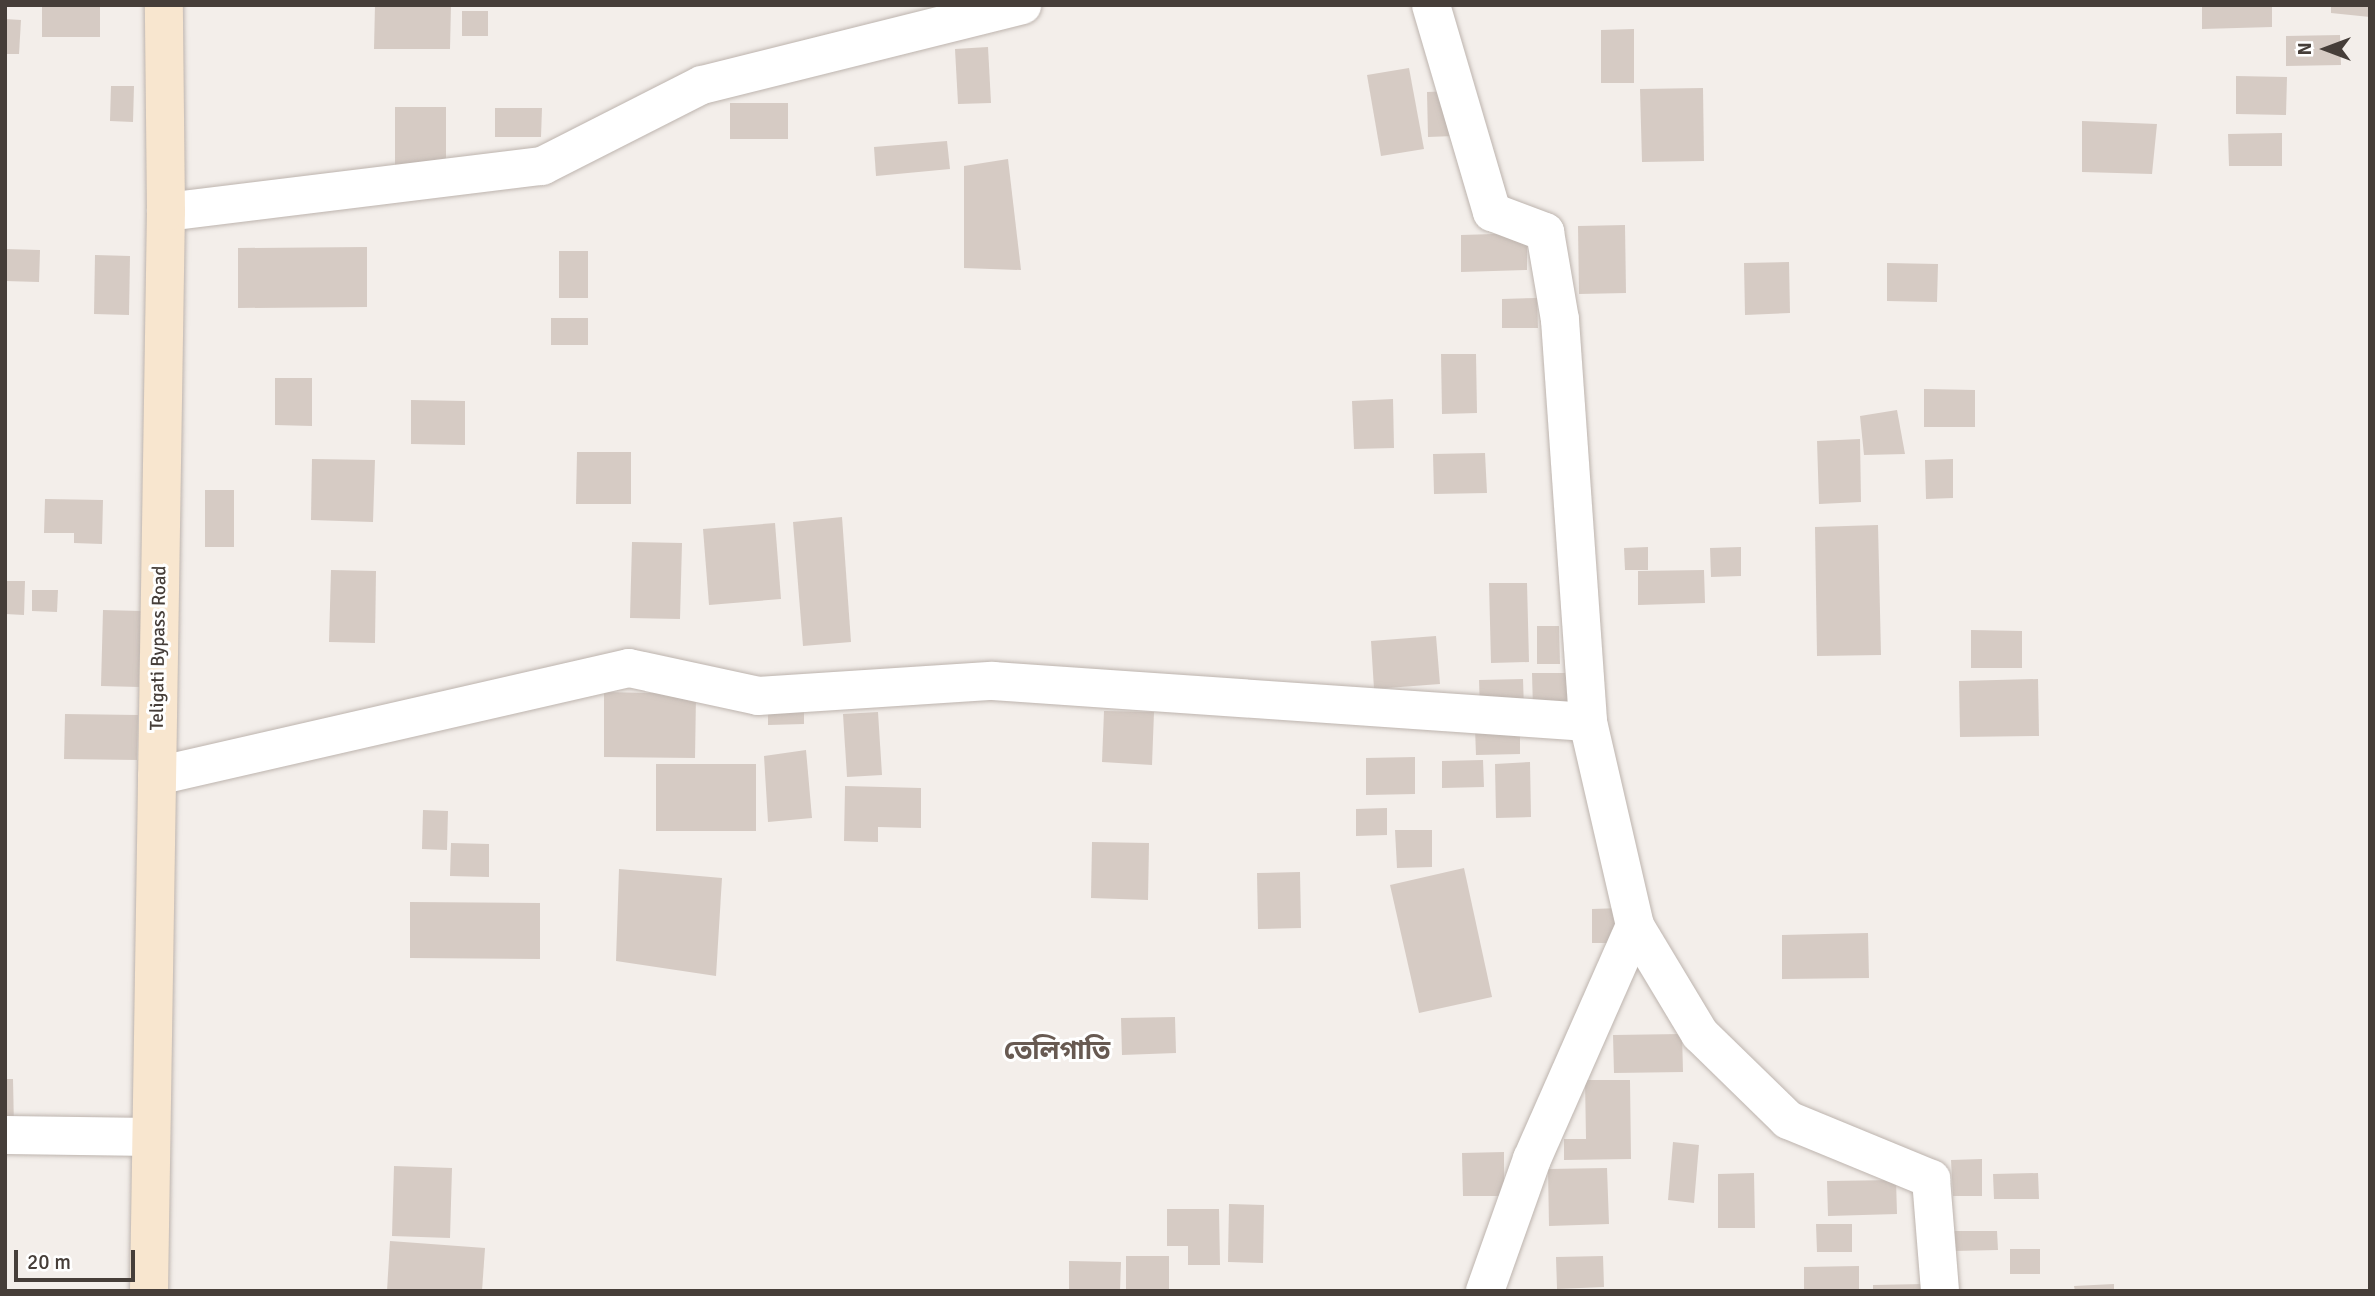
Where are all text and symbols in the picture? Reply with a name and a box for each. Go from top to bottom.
north arrow [2291,14,2361,84]
text: N [2293,42,2317,56]
street label: Teligati Bypass Road [146,565,172,731]
district label: তেলিগাতি [1004,1036,1110,1068]
scale bar [18,1236,138,1280]
text: 20 m [27,1249,71,1275]

